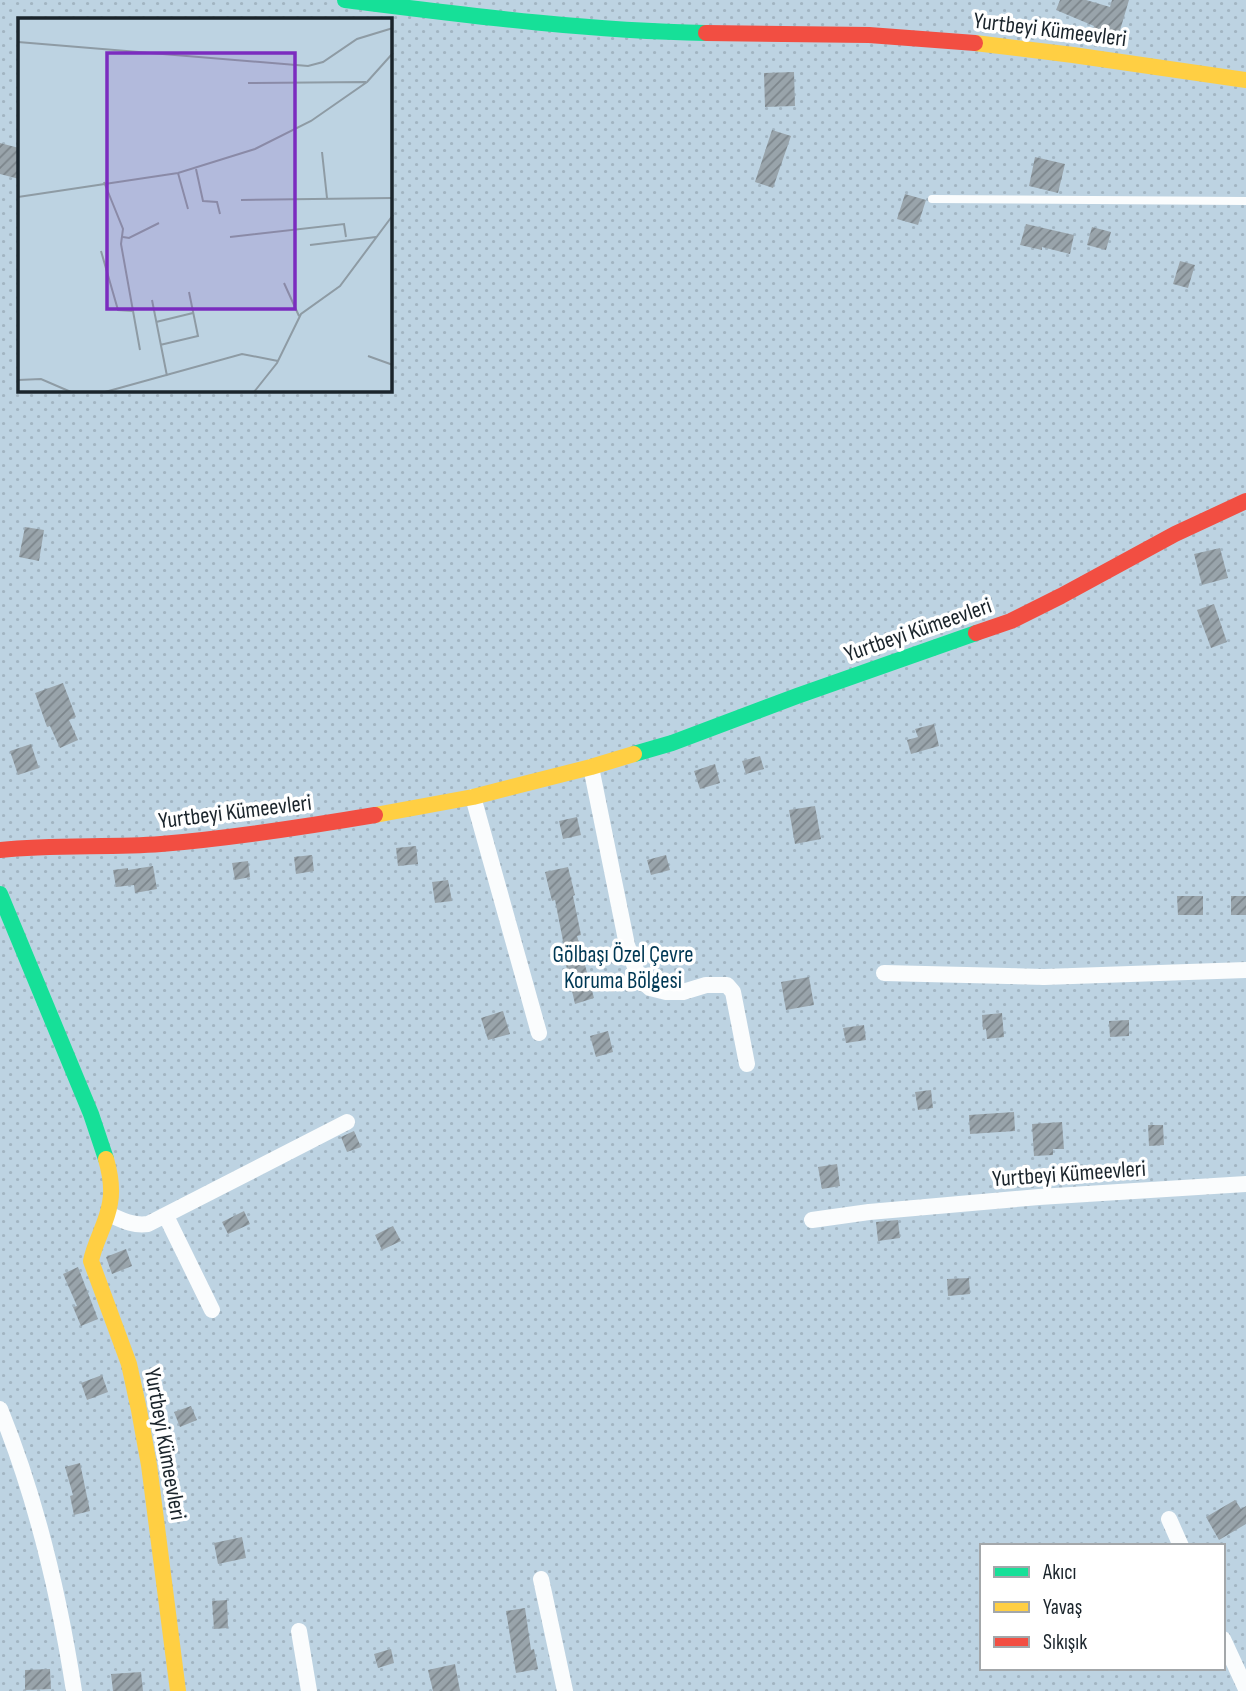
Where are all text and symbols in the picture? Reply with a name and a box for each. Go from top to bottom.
street label: Yurtbeyi Kümeevleri [972,7,1128,53]
inset map [18,18,392,392]
street label: Yurtbeyi Kümeevleri [841,592,995,668]
street label: Yurtbeyi Kümeevleri [157,789,313,835]
park label: Gölbaşı Özel Çevre Koruma Bölgesi [553,941,693,995]
street label: Yurtbeyi Kümeevleri [991,1155,1147,1193]
street label: Yurtbeyi Kümeevleri [138,1366,192,1522]
legend [980,1544,1225,1670]
text: Akıcı [1042,1560,1076,1585]
text: Yavaş [1043,1595,1082,1620]
text: Sıkışık [1043,1630,1087,1655]

